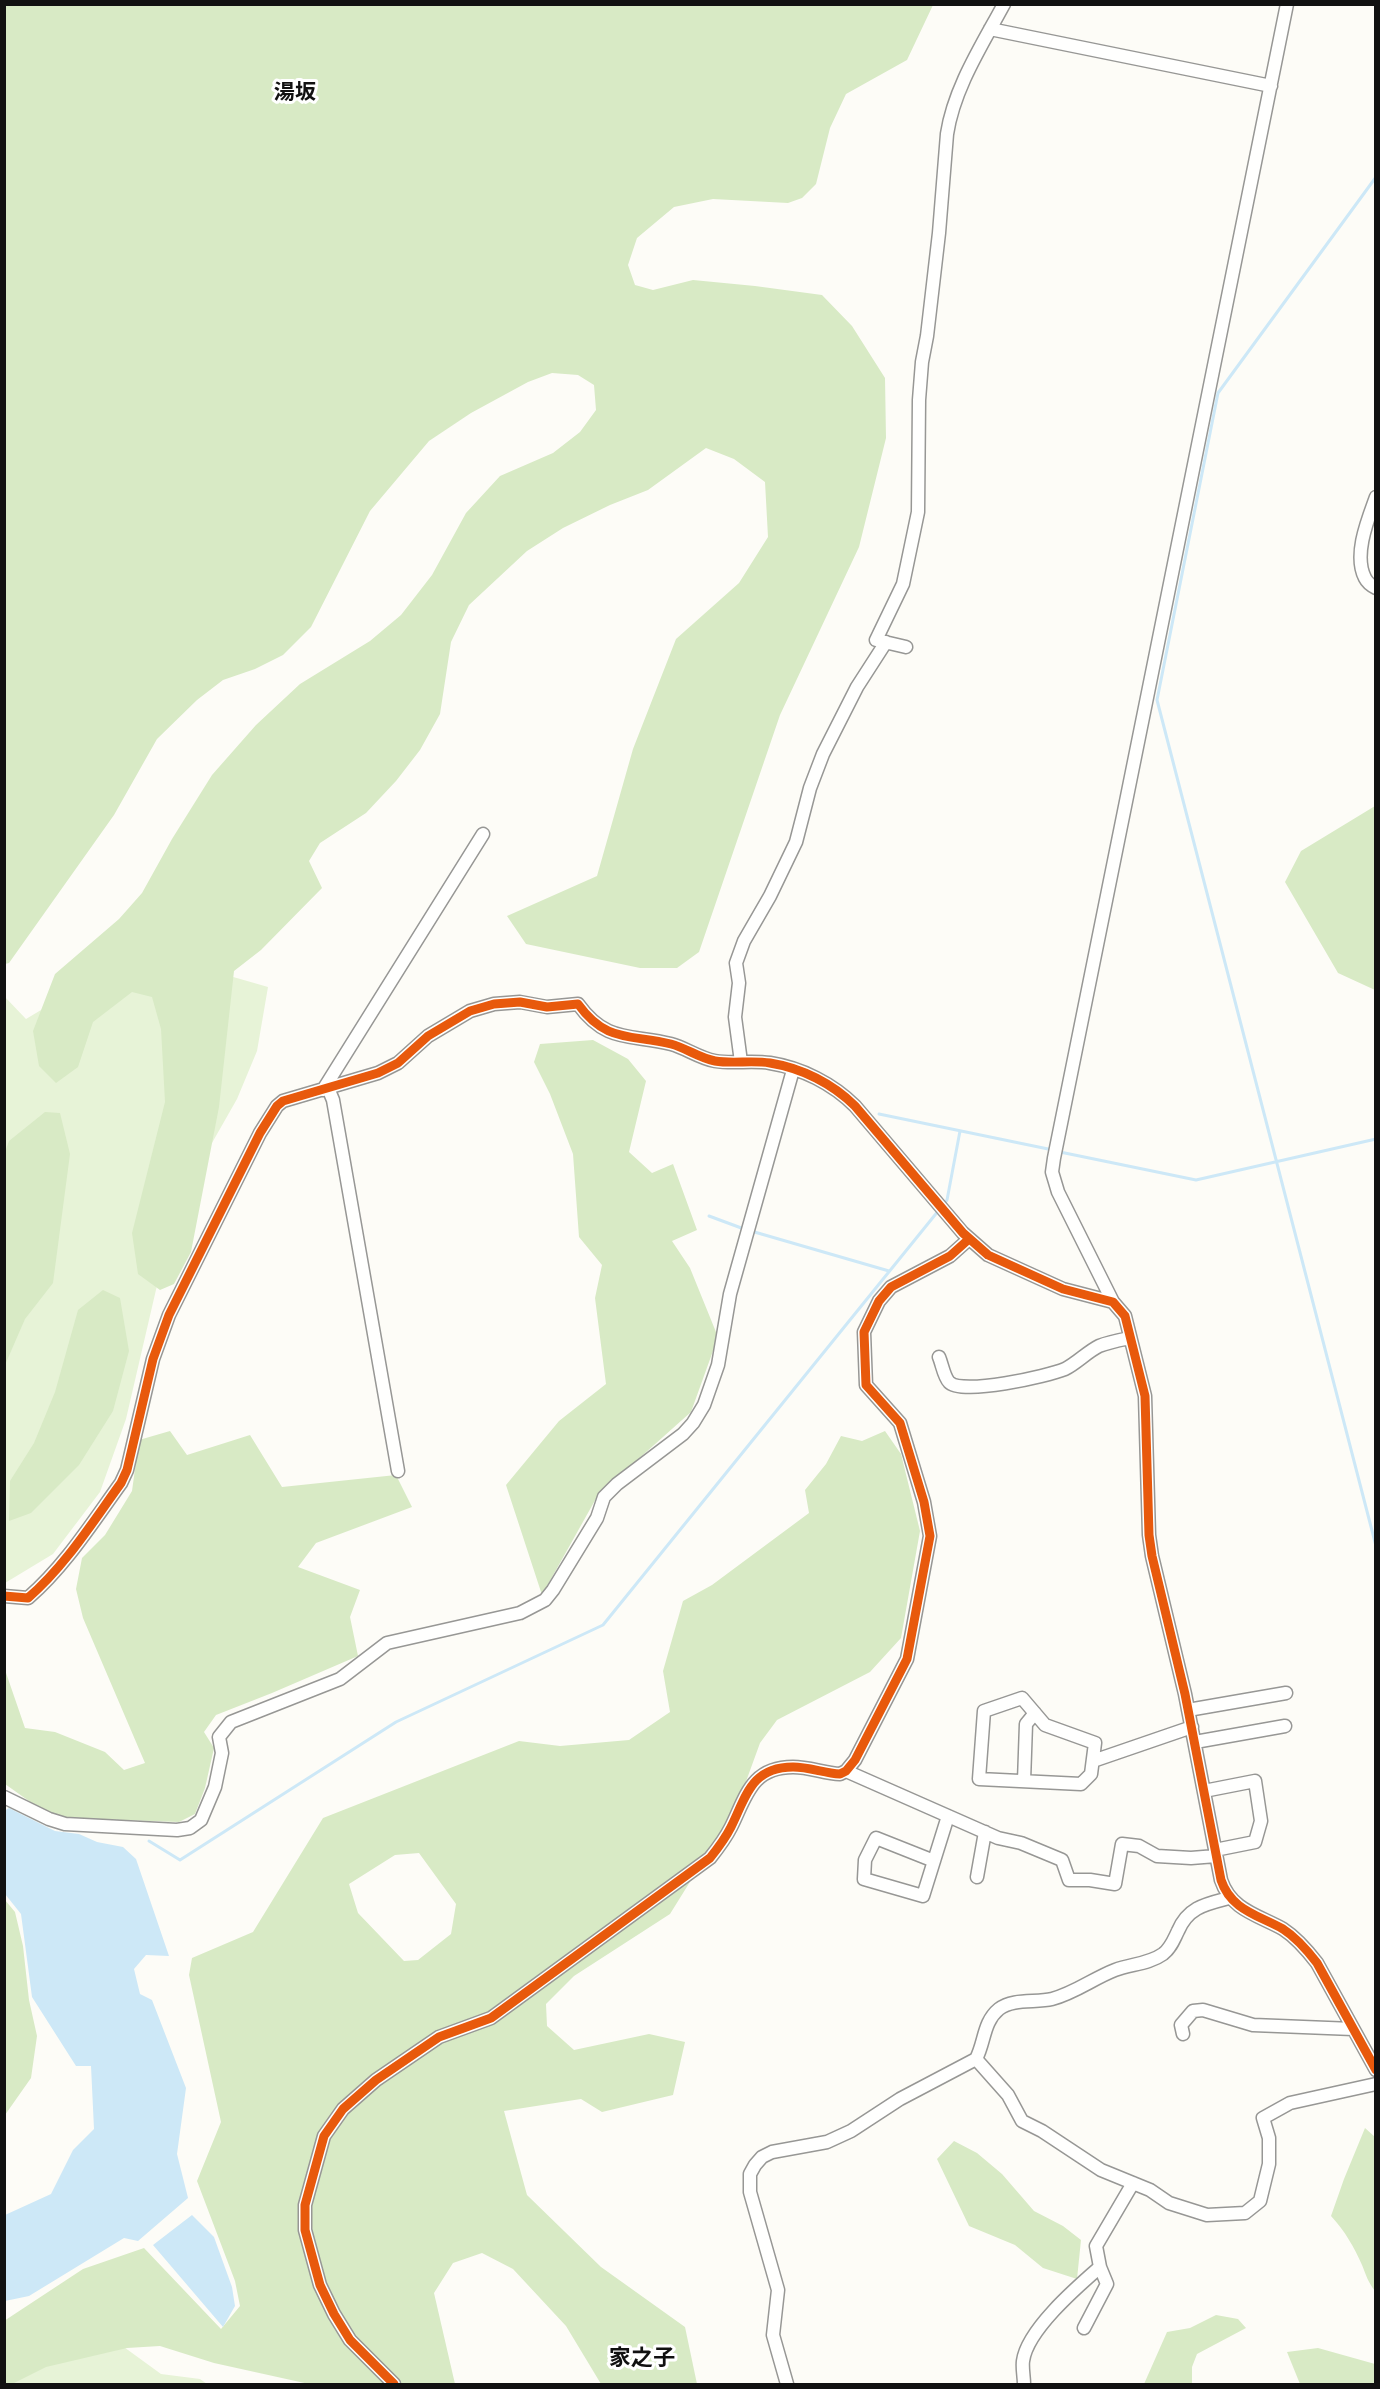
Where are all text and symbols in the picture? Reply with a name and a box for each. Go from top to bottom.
district label: 湯坂 [274,80,316,106]
district label: 家之子 [609,2346,675,2372]

